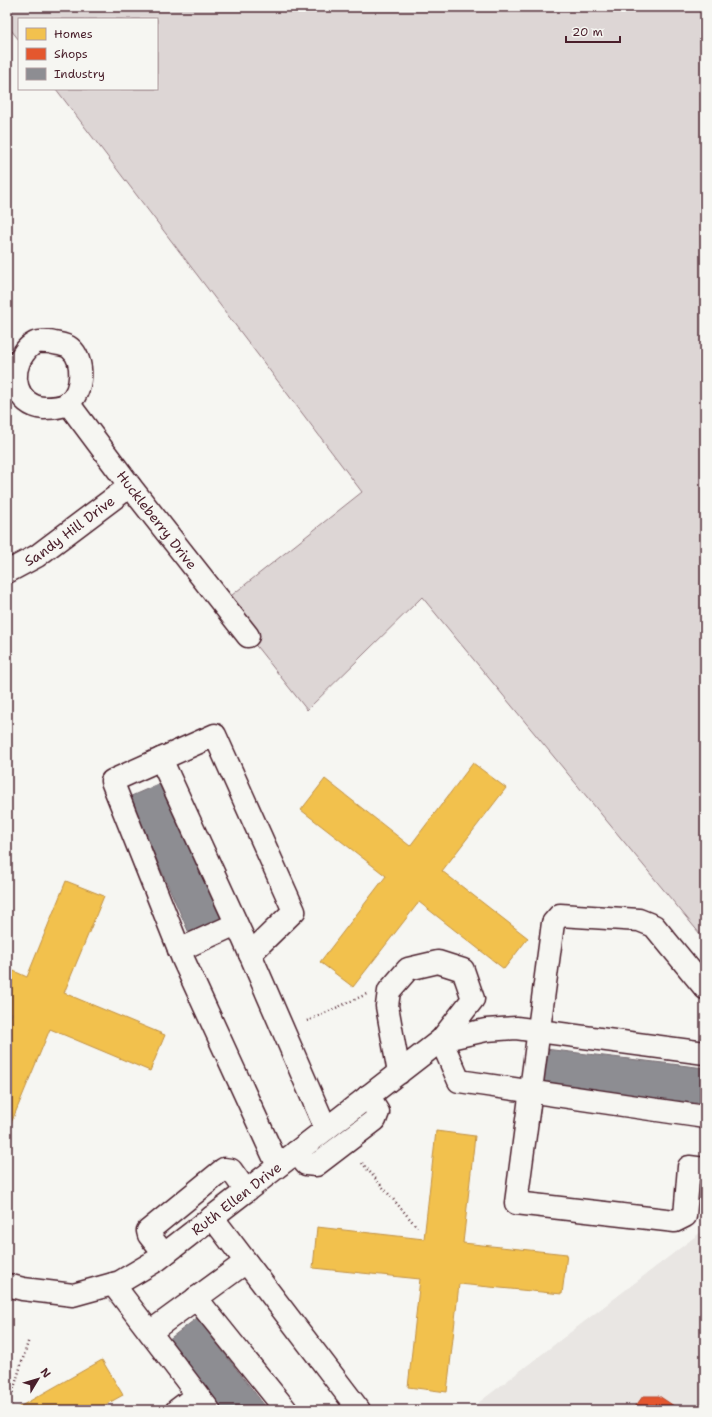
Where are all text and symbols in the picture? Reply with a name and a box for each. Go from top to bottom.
legend [18,18,158,90]
scale bar [566,18,620,44]
text: 20 m [572,24,603,40]
text: Homes [54,26,93,42]
text: Shops [54,46,88,62]
text: Industry [54,66,105,82]
street label: Huckleberry Drive [113,467,201,573]
street label: Sandy Hill Drive [21,492,118,570]
street label: Ruth Ellen Drive [188,1158,285,1239]
north arrow [18,1359,58,1399]
text: N [37,1365,54,1381]

